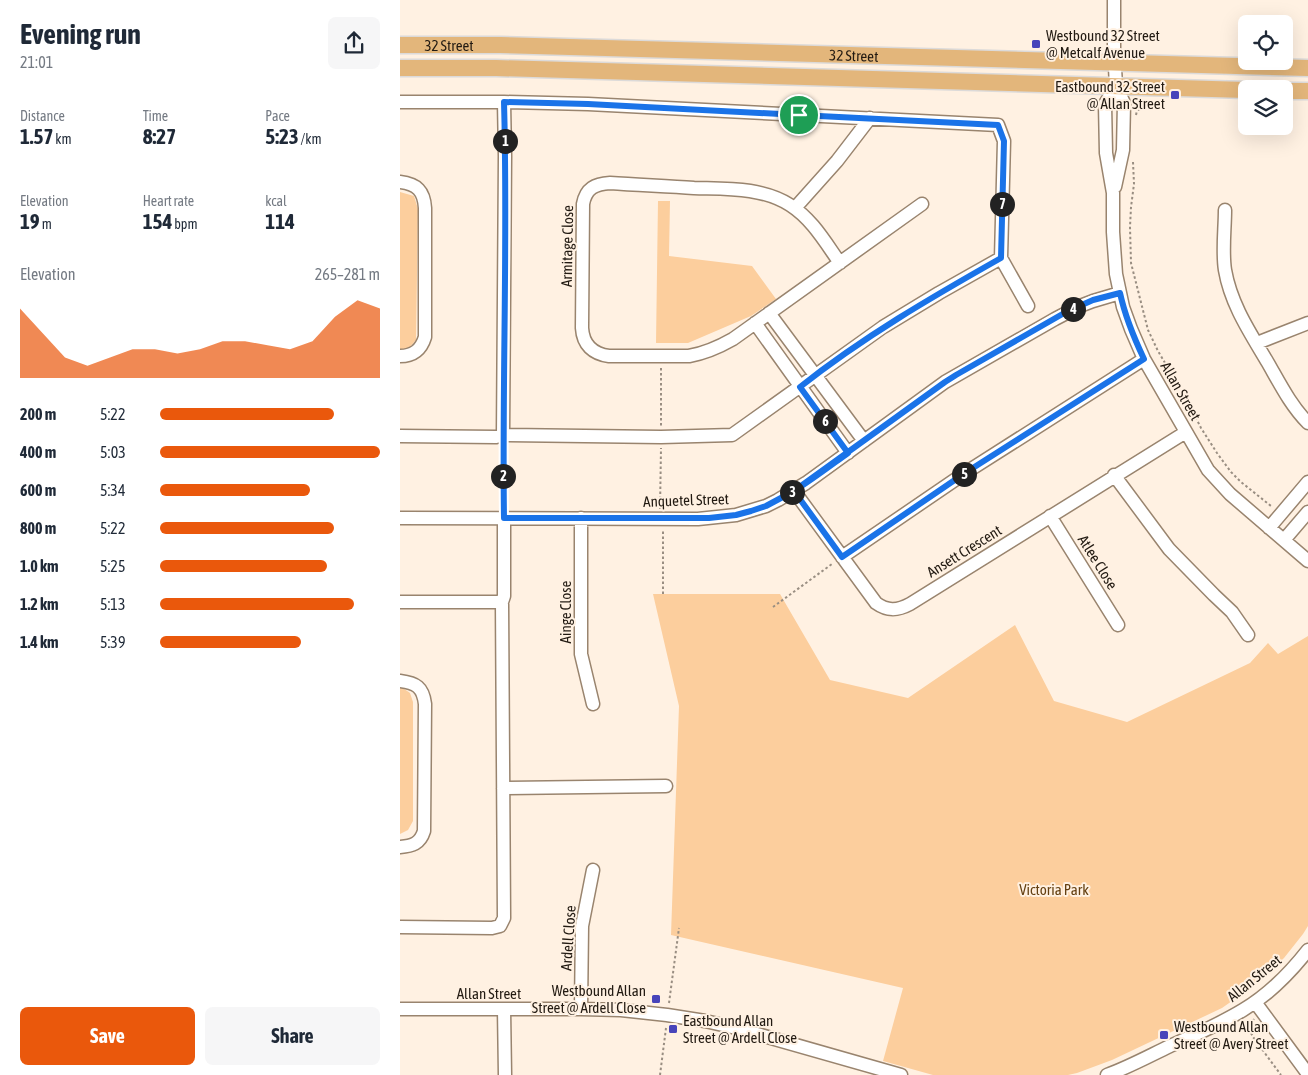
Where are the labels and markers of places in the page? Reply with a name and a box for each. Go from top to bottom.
place label: Westbound 32 Street @ Metcalf Avenue [1046,27,1160,61]
marker: Westbound 32 Street @ Metcalf Avenue [1030,38,1042,50]
place label: Eastbound 32 Street @ Allan Street [1055,78,1165,112]
marker: Eastbound 32 Street @ Allan Street [1169,89,1181,101]
pin [778,94,820,136]
pin: 1 [492,128,518,154]
pin: 7 [990,192,1014,216]
pin: 4 [1060,296,1086,322]
pin: 6 [812,408,838,434]
pin: 5 [952,462,976,486]
pin: 2 [490,464,516,488]
pin: 3 [780,480,804,504]
place label: Westbound Allan Street @ Ardell Close [532,982,646,1016]
marker: Westbound Allan Street @ Ardell Close [650,993,662,1005]
place label: Eastbound Allan Street @ Ardell Close [683,1012,797,1046]
place label: Westbound Allan Street @ Avery Street [1174,1018,1288,1052]
marker: Eastbound Allan Street @ Ardell Close [667,1023,679,1035]
marker: Westbound Allan Street @ Avery Street [1158,1029,1170,1041]

